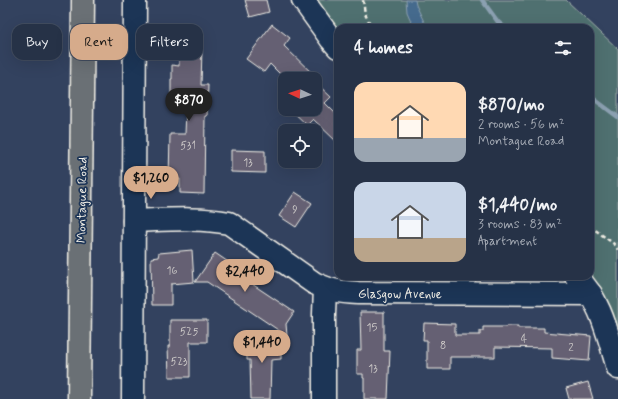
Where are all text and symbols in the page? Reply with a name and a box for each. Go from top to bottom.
chip: Buy [12,24,62,60]
chip: Rent [70,24,128,60]
chip: Filters [136,24,203,60]
text: 4 homes [354,37,413,59]
icon: filters [552,37,574,59]
north arrow [278,72,322,116]
map controls [278,72,322,168]
pin: $870 [165,88,213,122]
text: $870 [174,92,204,109]
text: $870/mo [478,94,545,116]
icon: home [386,98,434,146]
text: 2 rooms · 56 m² [478,116,565,133]
button: locate [278,124,322,168]
text: Montague Road [478,133,564,150]
house number: 531 [180,139,196,153]
house number: 13 [243,156,253,170]
street label: Montague Road [73,157,92,243]
pin: $1,260 [118,166,184,200]
text: $1,260 [133,170,169,187]
text: $1,440/mo [478,194,557,216]
icon: home [386,198,434,246]
house number: 9 [292,203,298,217]
text: 3 rooms · 83 m² [478,216,562,233]
text: Apartment [478,233,537,250]
pin: $2,440 [212,259,278,293]
text: $2,440 [225,263,265,280]
house number: 16 [167,264,178,278]
street label: Glasgow Avenue [358,286,442,303]
house number: 15 [367,321,378,335]
house number: 525 [180,325,198,339]
pin: $1,440 [229,330,295,364]
house number: 4 [521,332,528,346]
text: $1,440 [242,334,282,351]
house number: 8 [440,339,446,353]
house number: 2 [568,341,574,355]
house number: 523 [171,355,188,369]
house number: 13 [368,362,378,376]

